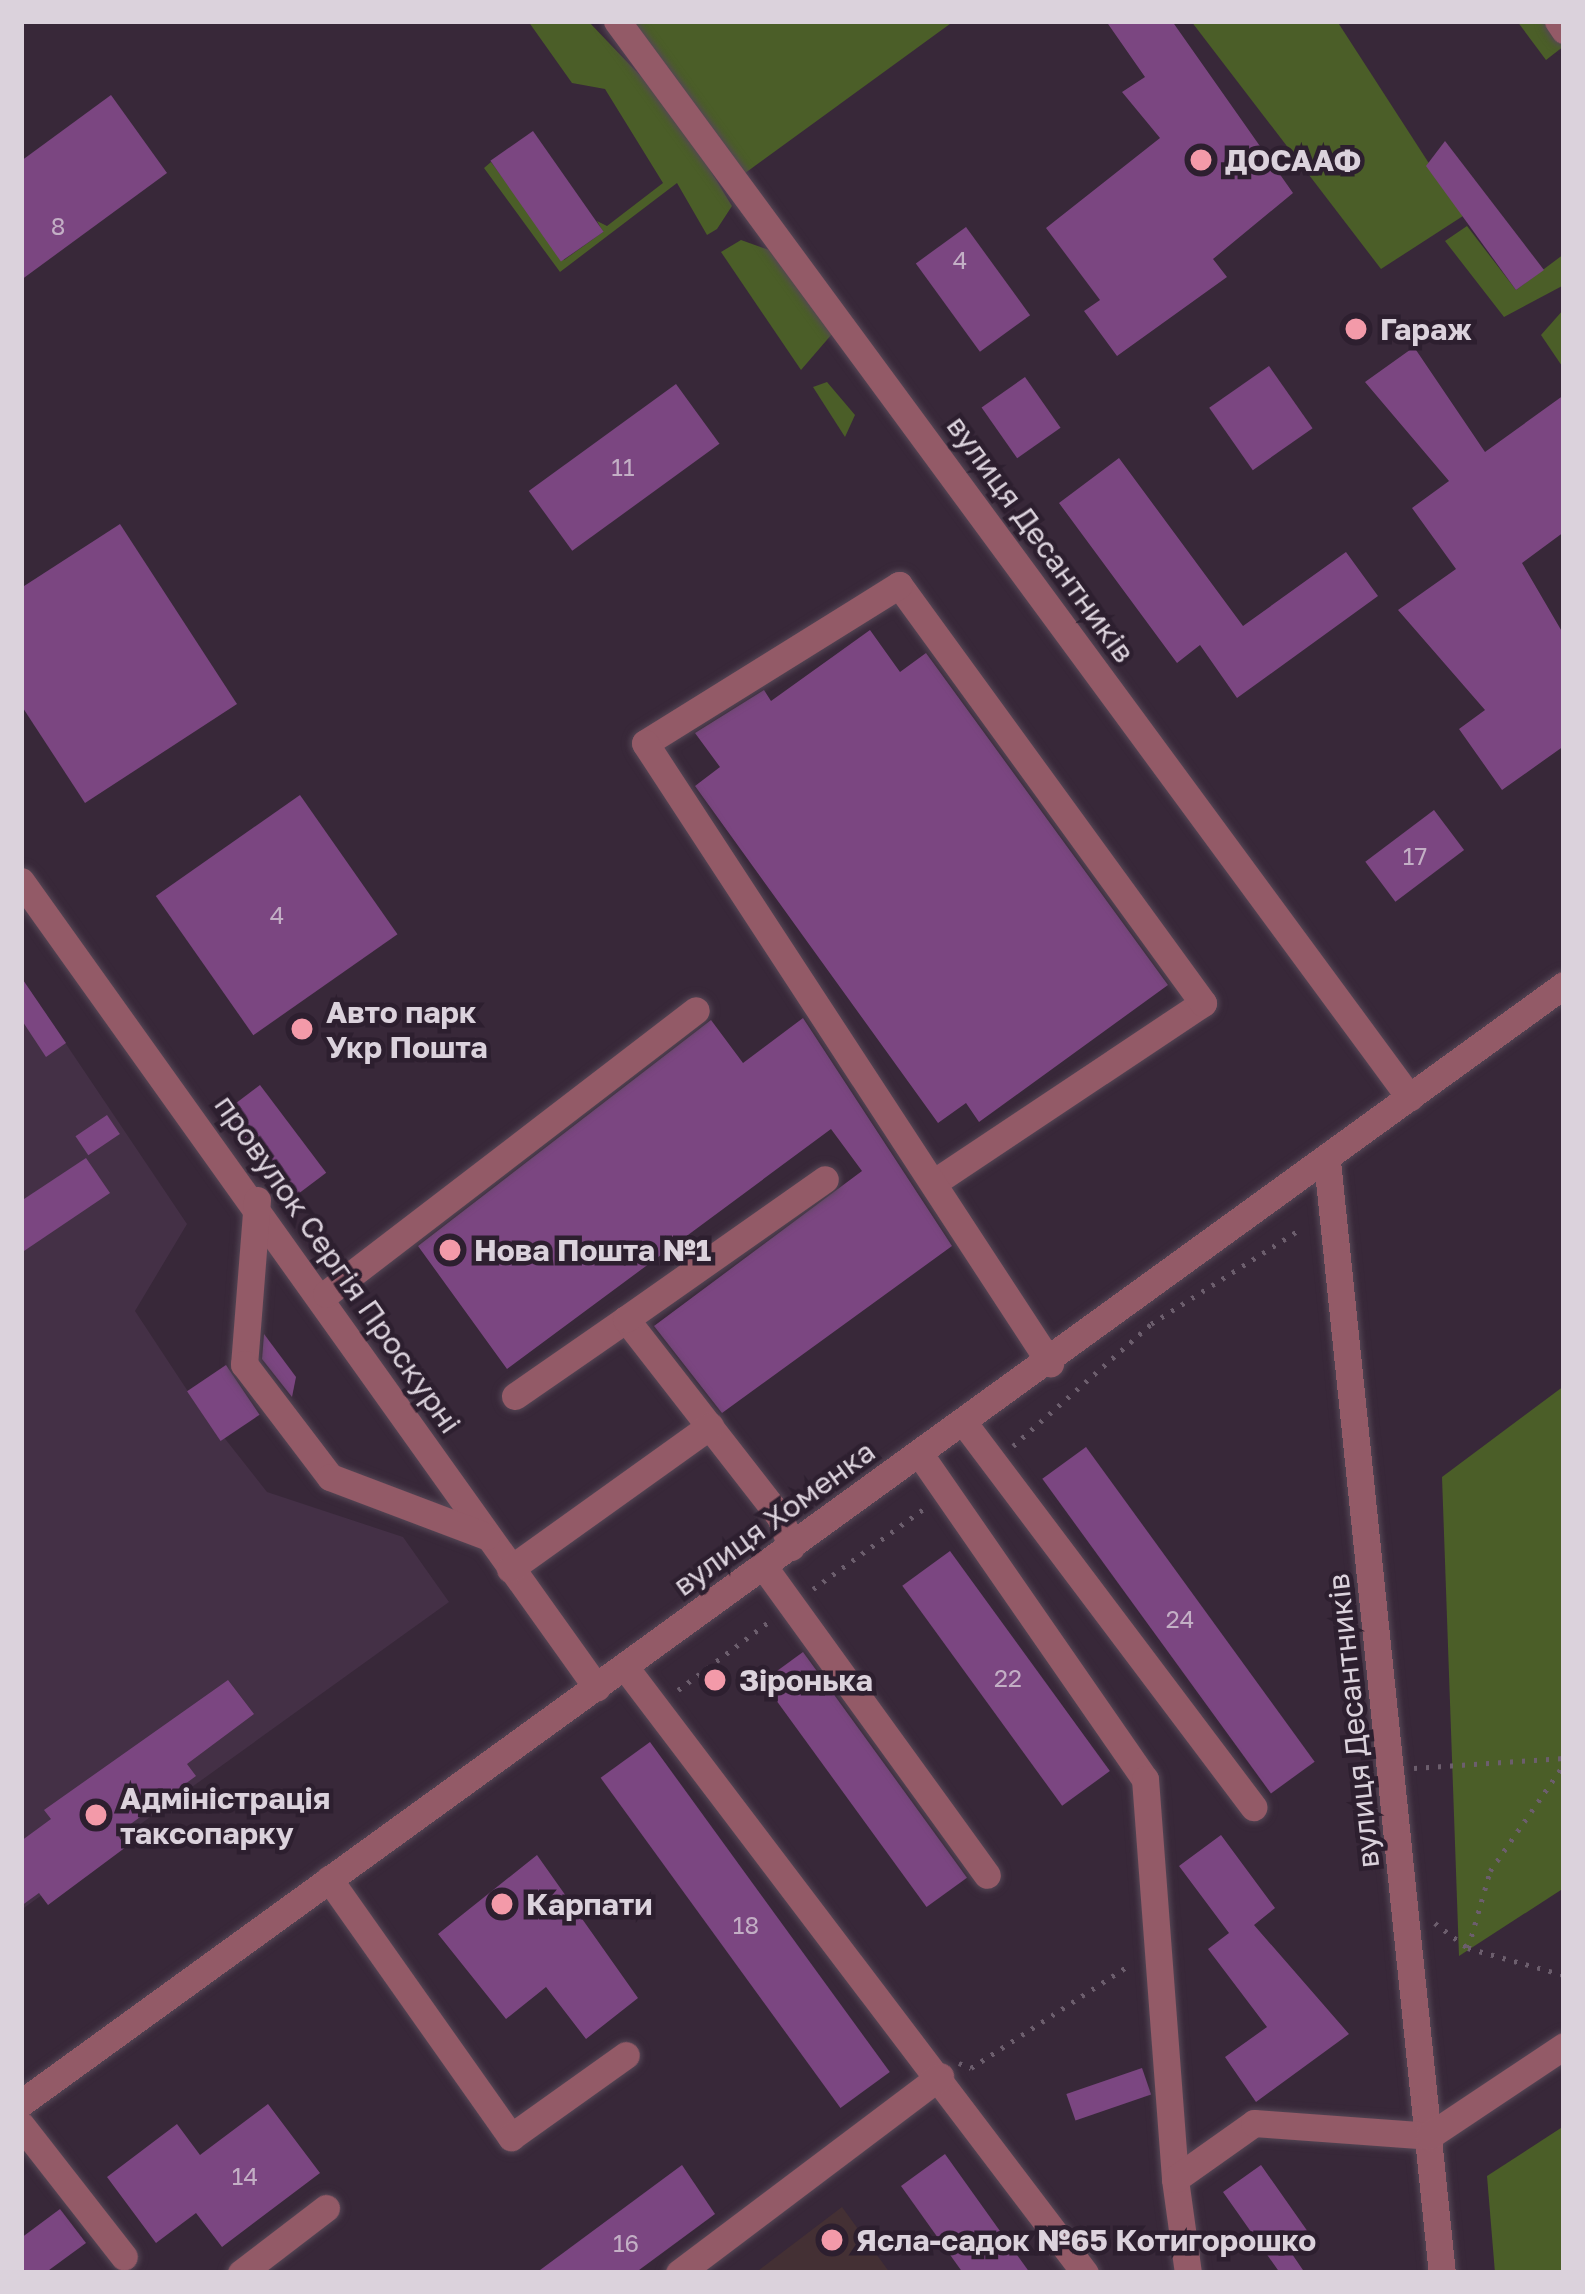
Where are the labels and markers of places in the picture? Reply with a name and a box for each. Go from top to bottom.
place label: ДОСААФ [1225,142,1362,178]
marker: ДОСААФ [1188,147,1214,173]
place label: Гараж [1380,311,1472,347]
marker: Гараж [1343,316,1369,342]
place label: Авто парк Укр Пошта [326,994,488,1064]
marker: Авто парк Укр Пошта [289,1016,315,1042]
place label: Нова Пошта №1 [474,1232,711,1268]
marker: Нова Пошта №1 [437,1237,463,1263]
place label: Зіронька [739,1662,873,1698]
marker: Зіронька [702,1667,728,1693]
place label: Адміністрація таксопарку [120,1780,330,1850]
marker: Адміністрація таксопарку [83,1802,109,1828]
place label: Карпати [526,1886,653,1922]
marker: Карпати [489,1891,515,1917]
place label: Ясла-садок №65 Котигорошко [856,2222,1316,2258]
marker: Ясла-садок №65 Котигорошко [819,2227,845,2253]

